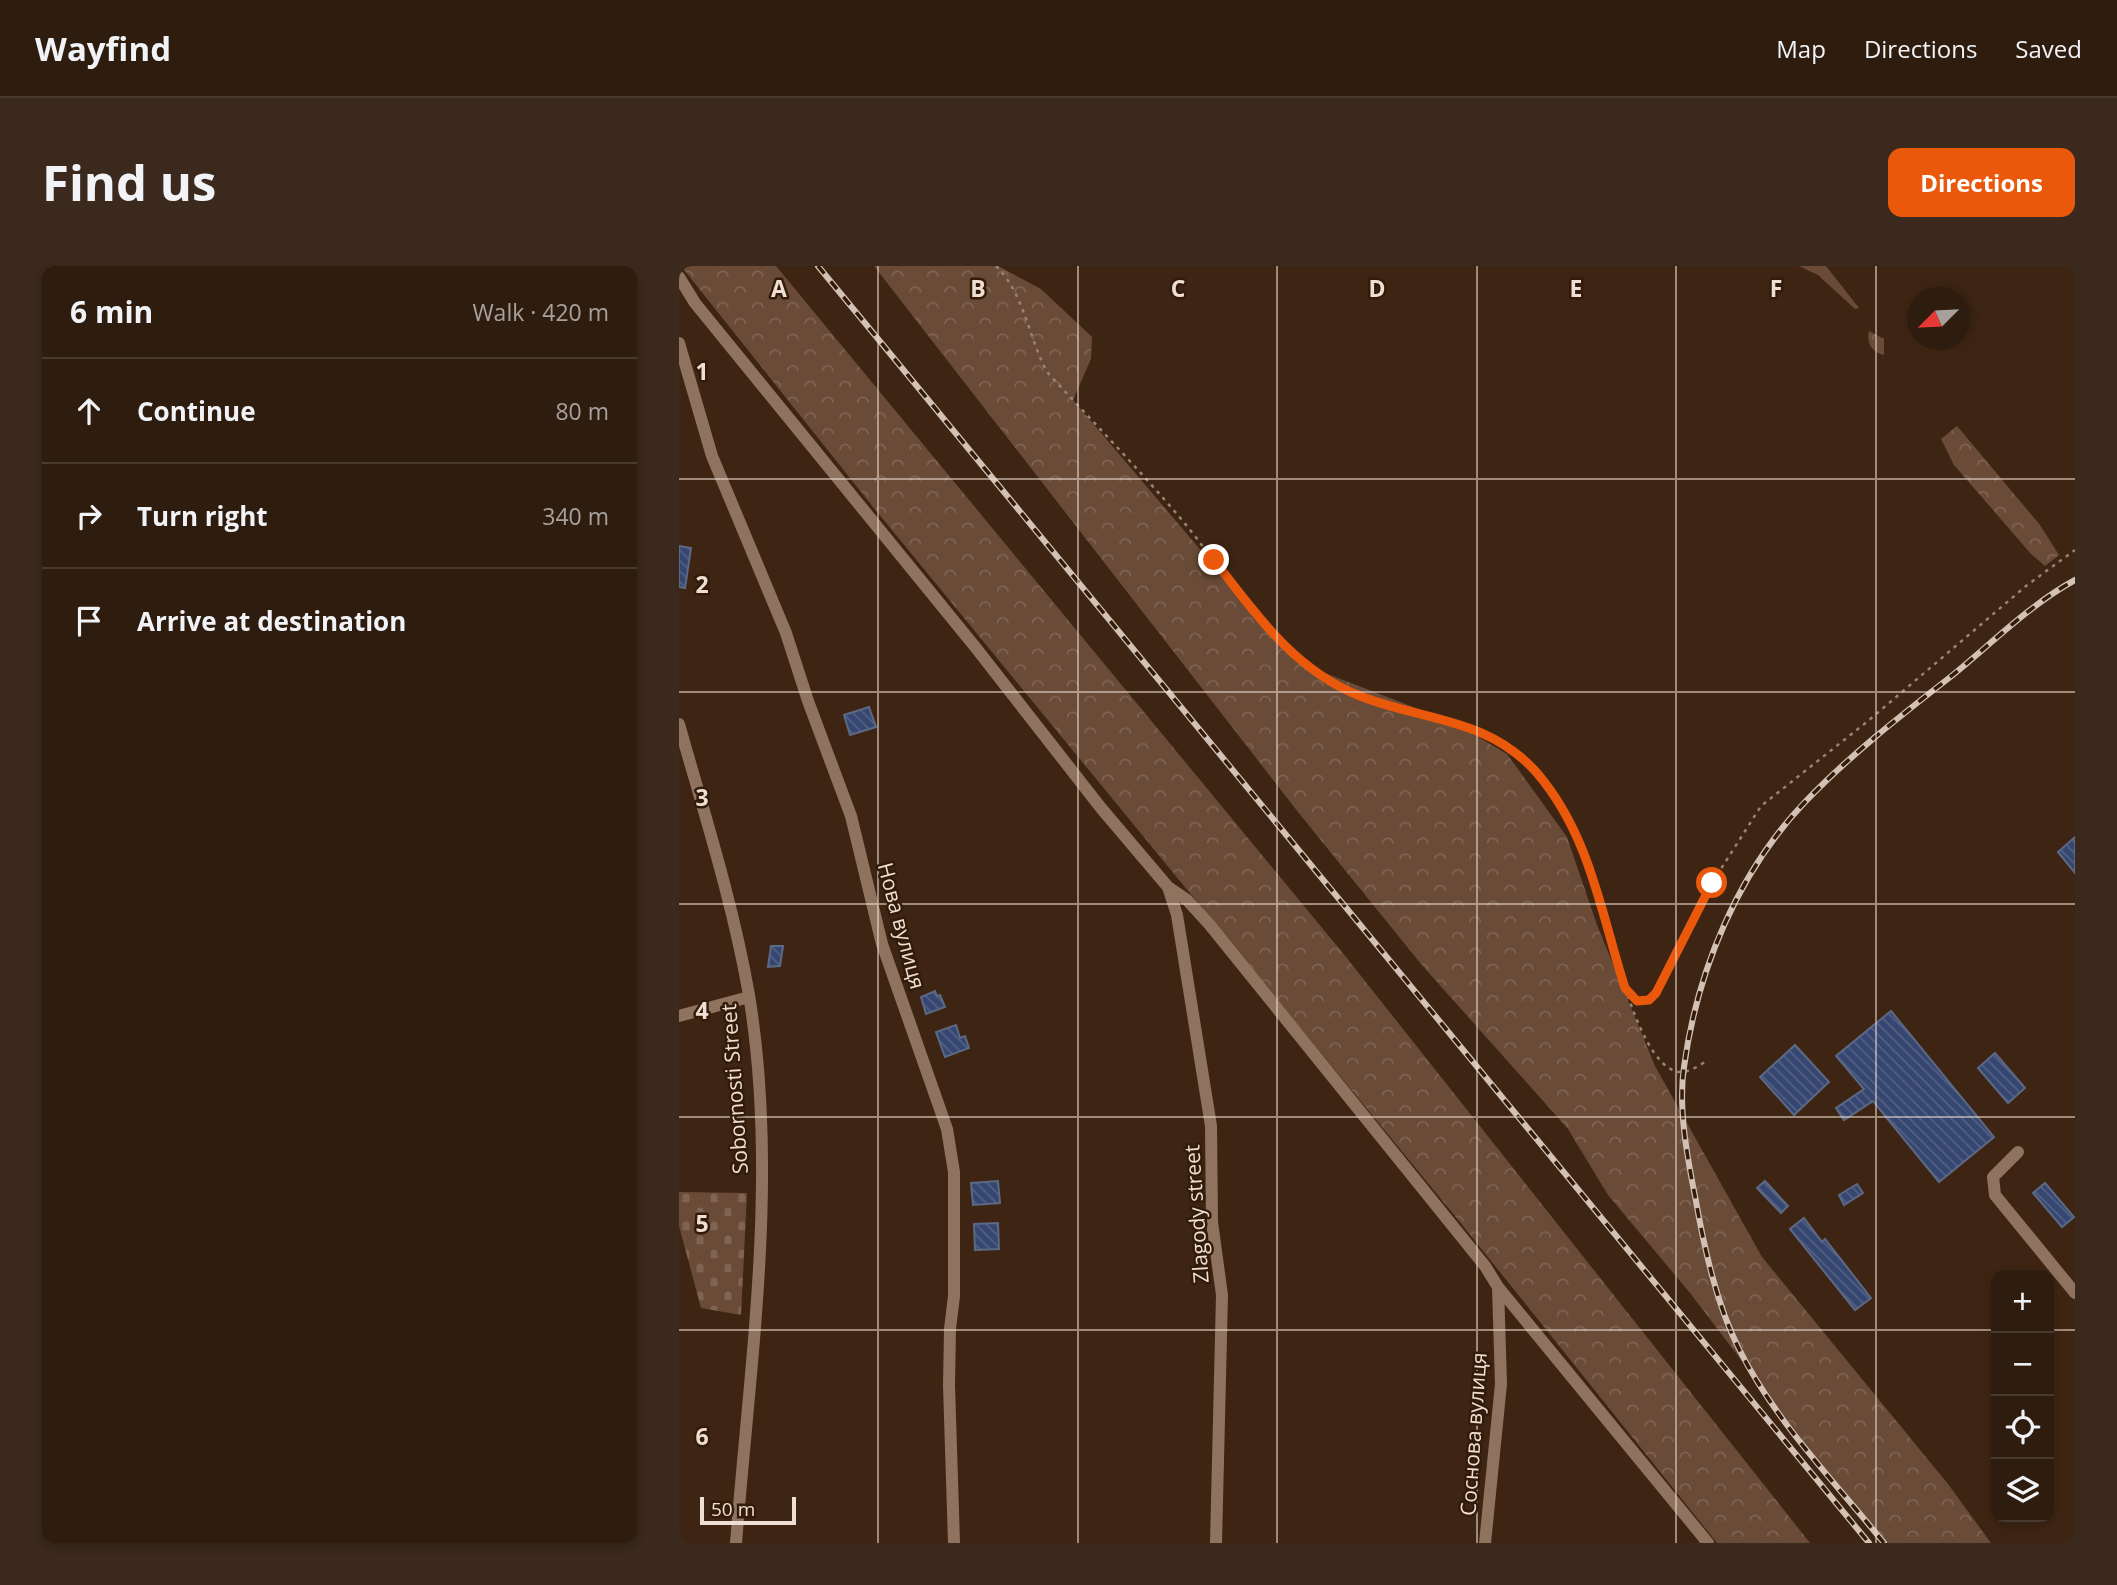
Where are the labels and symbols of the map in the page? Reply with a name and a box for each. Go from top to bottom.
text: A [771,272,787,304]
text: B [970,272,986,304]
text: C [1171,272,1185,304]
text: D [1368,272,1386,304]
text: E [1570,272,1582,304]
text: F [1770,272,1782,304]
north arrow [1907,287,1970,350]
text: 1 [695,355,709,387]
route end [1198,544,1229,575]
text: 2 [695,568,709,600]
text: 3 [695,781,709,813]
street label: Нова вулиця [872,859,932,992]
route start [1696,867,1727,898]
text: 4 [695,994,709,1026]
street label: Sobornosti Street [714,1003,754,1175]
street label: Zlagody street [1177,1144,1215,1284]
text: 5 [695,1207,709,1239]
street label: Соснова вулиця [1453,1351,1493,1517]
text: 6 [695,1420,709,1452]
scale bar [700,1494,796,1526]

